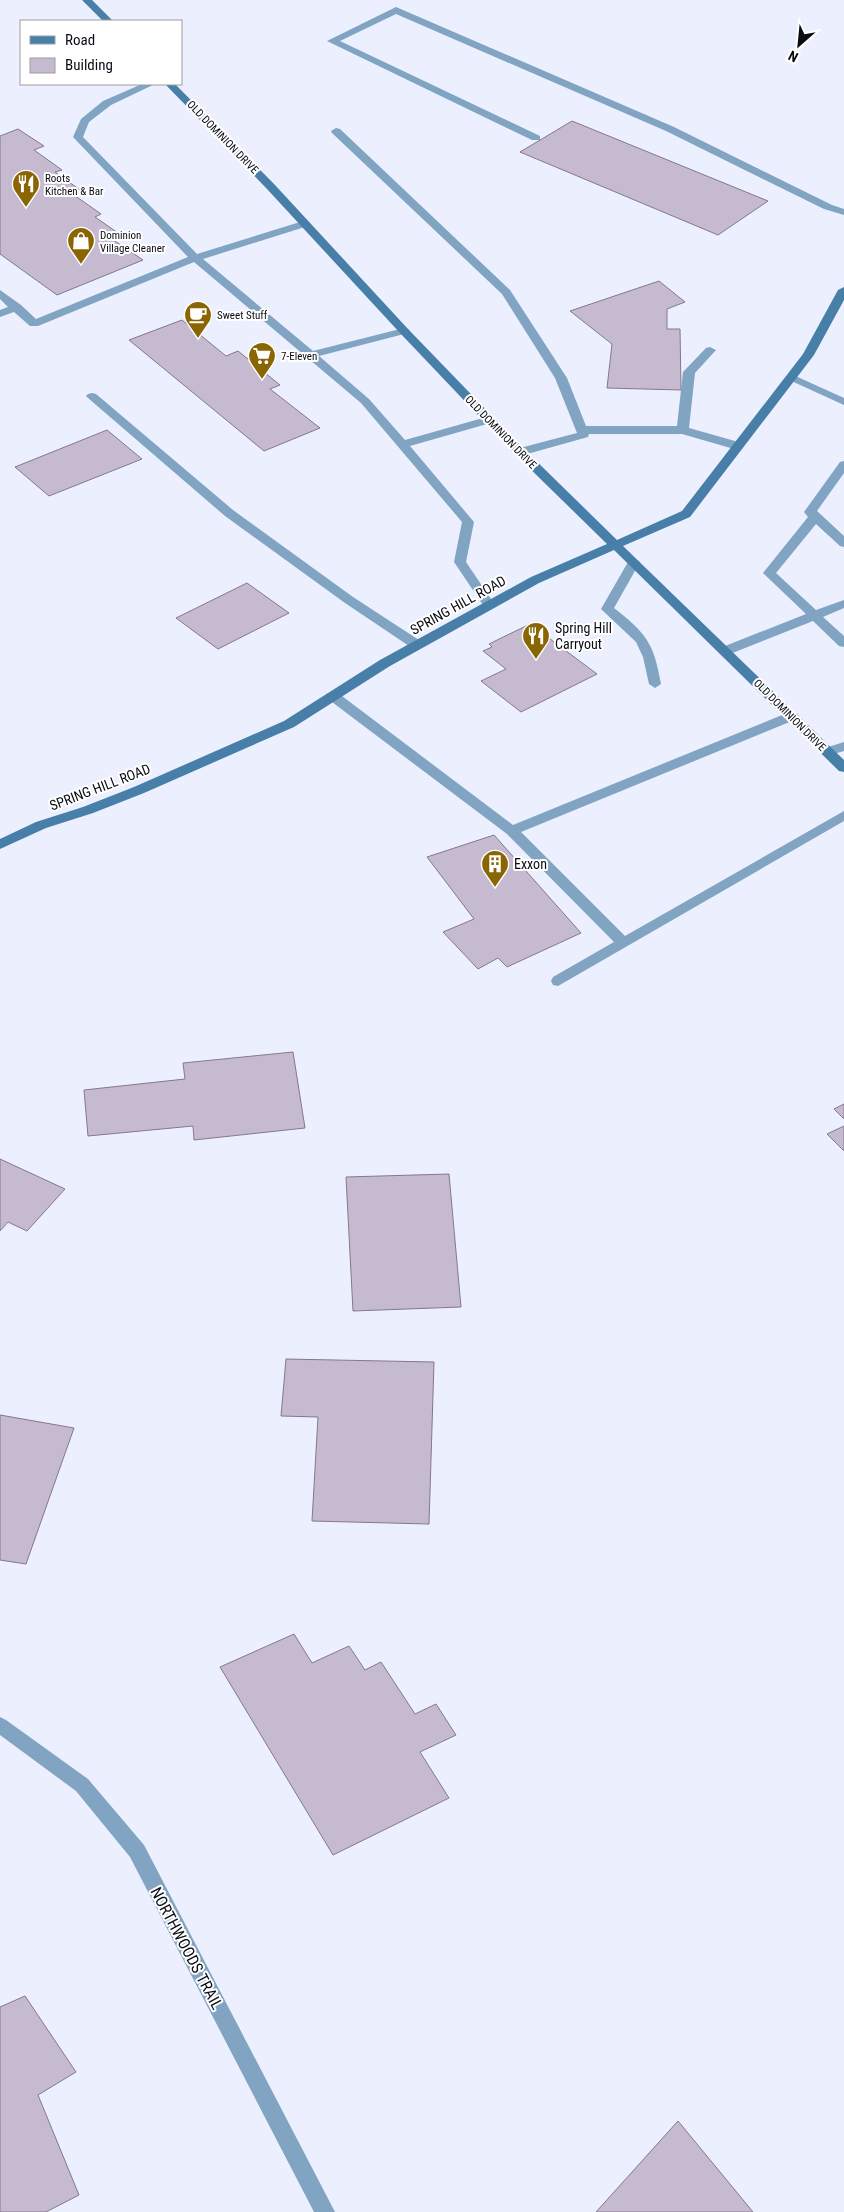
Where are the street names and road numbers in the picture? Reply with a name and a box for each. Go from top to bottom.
street label: OLD DOMINION DRIVE [184,98,261,177]
street label: OLD DOMINION DRIVE [462,393,539,472]
street label: SPRING HILL ROAD [408,572,508,638]
street label: OLD DOMINION DRIVE [751,677,829,754]
street label: SPRING HILL ROAD [47,760,153,814]
street label: NORTHWOODS TRAIL [146,1884,227,2013]

